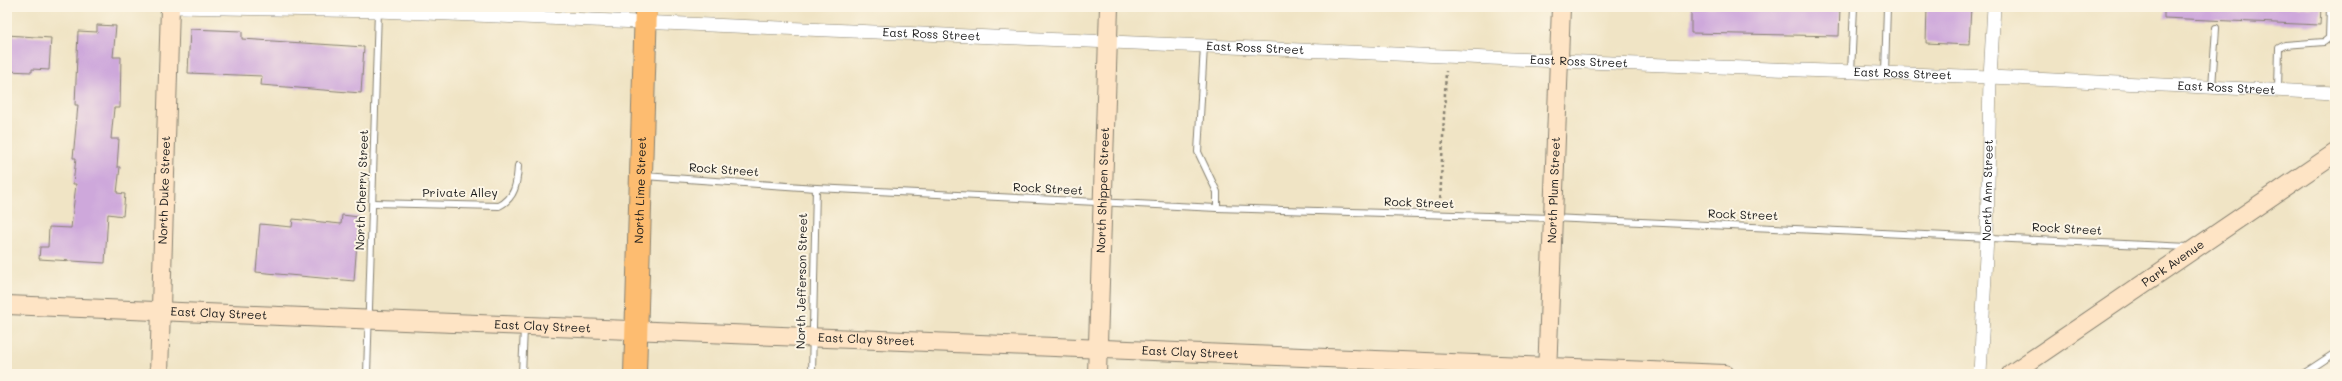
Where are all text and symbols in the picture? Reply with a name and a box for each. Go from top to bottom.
street label: East Ross Street [882,23,981,43]
street label: East Ross Street [1206,37,1304,57]
street label: East Ross Street [1530,51,1628,71]
street label: East Ross Street [1853,63,1952,83]
street label: East Ross Street [2177,77,2276,97]
street label: North Shippen Street [1092,127,1112,253]
street label: North Cherry Street [351,129,371,251]
street label: North Duke Street [154,136,173,245]
street label: North Lime Street [630,136,649,244]
street label: North Plum Street [1543,137,1563,244]
street label: North Ann Street [1978,139,1996,241]
street label: Rock Street [688,159,760,179]
street label: Rock Street [1013,178,1084,198]
street label: Private Alley [422,184,498,200]
street label: Rock Street [1384,193,1454,211]
street label: Rock Street [1708,205,1778,223]
street label: North Jefferson Street [792,213,810,349]
street label: Rock Street [2032,218,2103,238]
street label: Park Avenue [2138,236,2207,290]
street label: East Clay Street [170,303,268,322]
street label: East Clay Street [494,316,591,335]
street label: East Clay Street [818,329,915,348]
street label: East Clay Street [1141,342,1239,361]

